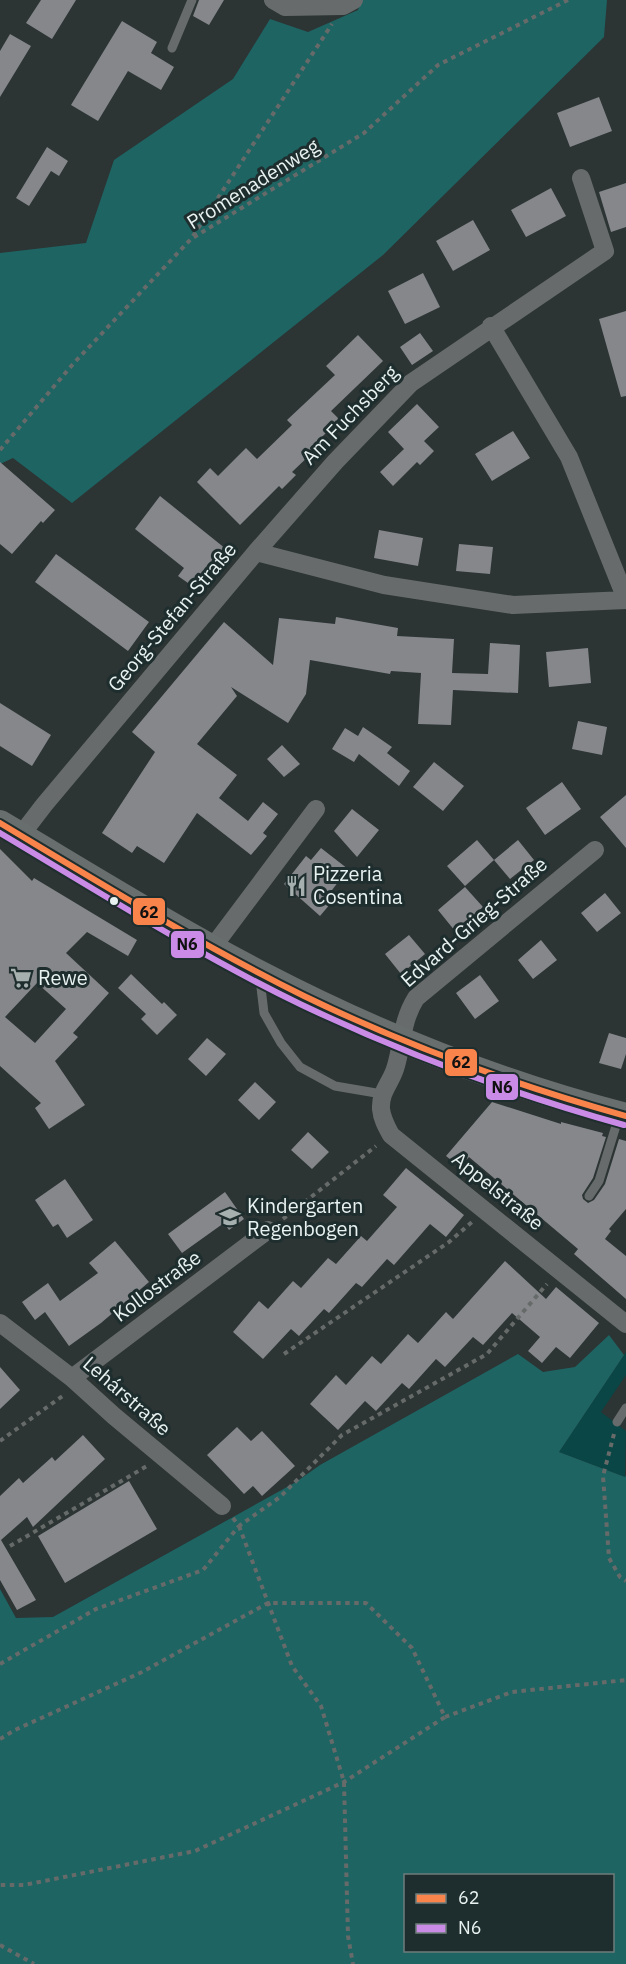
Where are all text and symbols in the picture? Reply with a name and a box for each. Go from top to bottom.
street label: Promenadenweg [181,132,324,235]
street label: Am Fuchsberg [295,359,404,470]
street label: Georg-Stefan-Straße [101,536,242,697]
street label: Edvard-Grieg-Straße [395,850,553,993]
place label: Pizzeria Cosentina [313,860,403,910]
restaurant icon: Pizzeria Cosentina [284,874,308,898]
unlabelled marker [108,895,120,907]
line badge: 62 [132,897,166,926]
text: 62 [139,902,159,922]
line badge: N6 [170,930,205,959]
text: N6 [176,934,198,954]
place label: Rewe [38,964,88,991]
supermarket icon: Rewe [9,966,33,990]
line badge: 62 [444,1048,478,1077]
text: 62 [451,1052,471,1072]
line badge: N6 [485,1073,519,1101]
text: N6 [491,1077,513,1097]
street label: Appelstraße [447,1145,550,1236]
place label: Kindergarten Regenbogen [247,1192,363,1242]
school or university icon: Kindergarten Regenbogen [218,1205,242,1229]
street label: Kollostraße [107,1244,206,1328]
street label: Lehárstraße [78,1350,177,1441]
legend [404,1874,614,1952]
text: 62 [458,1886,480,1909]
text: N6 [458,1916,482,1939]

